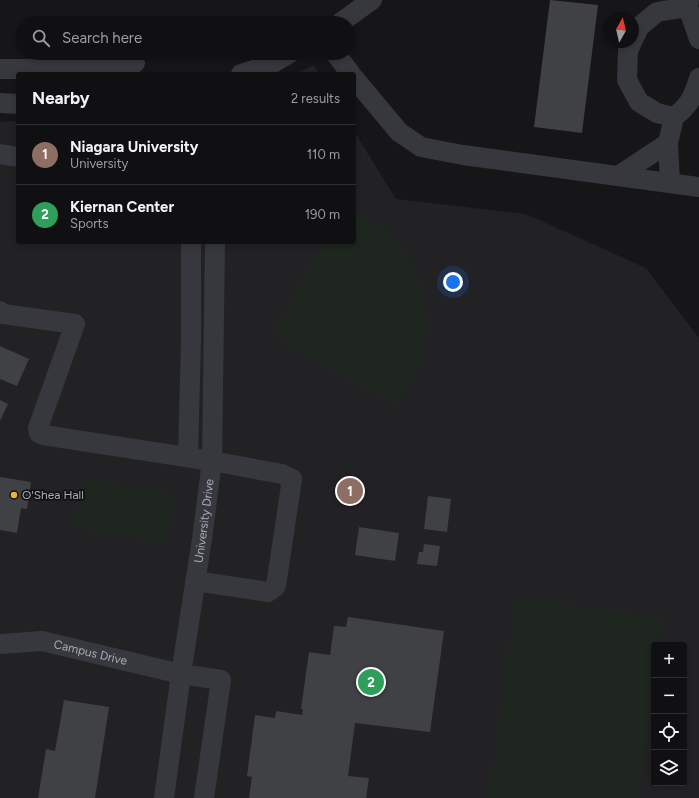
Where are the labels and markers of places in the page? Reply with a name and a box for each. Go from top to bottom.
pin: 1 [337,476,363,506]
place label: O'Shea Hall [22,488,84,502]
marker: O'Shea Hall [9,490,19,500]
pin: 2 [358,667,384,697]

